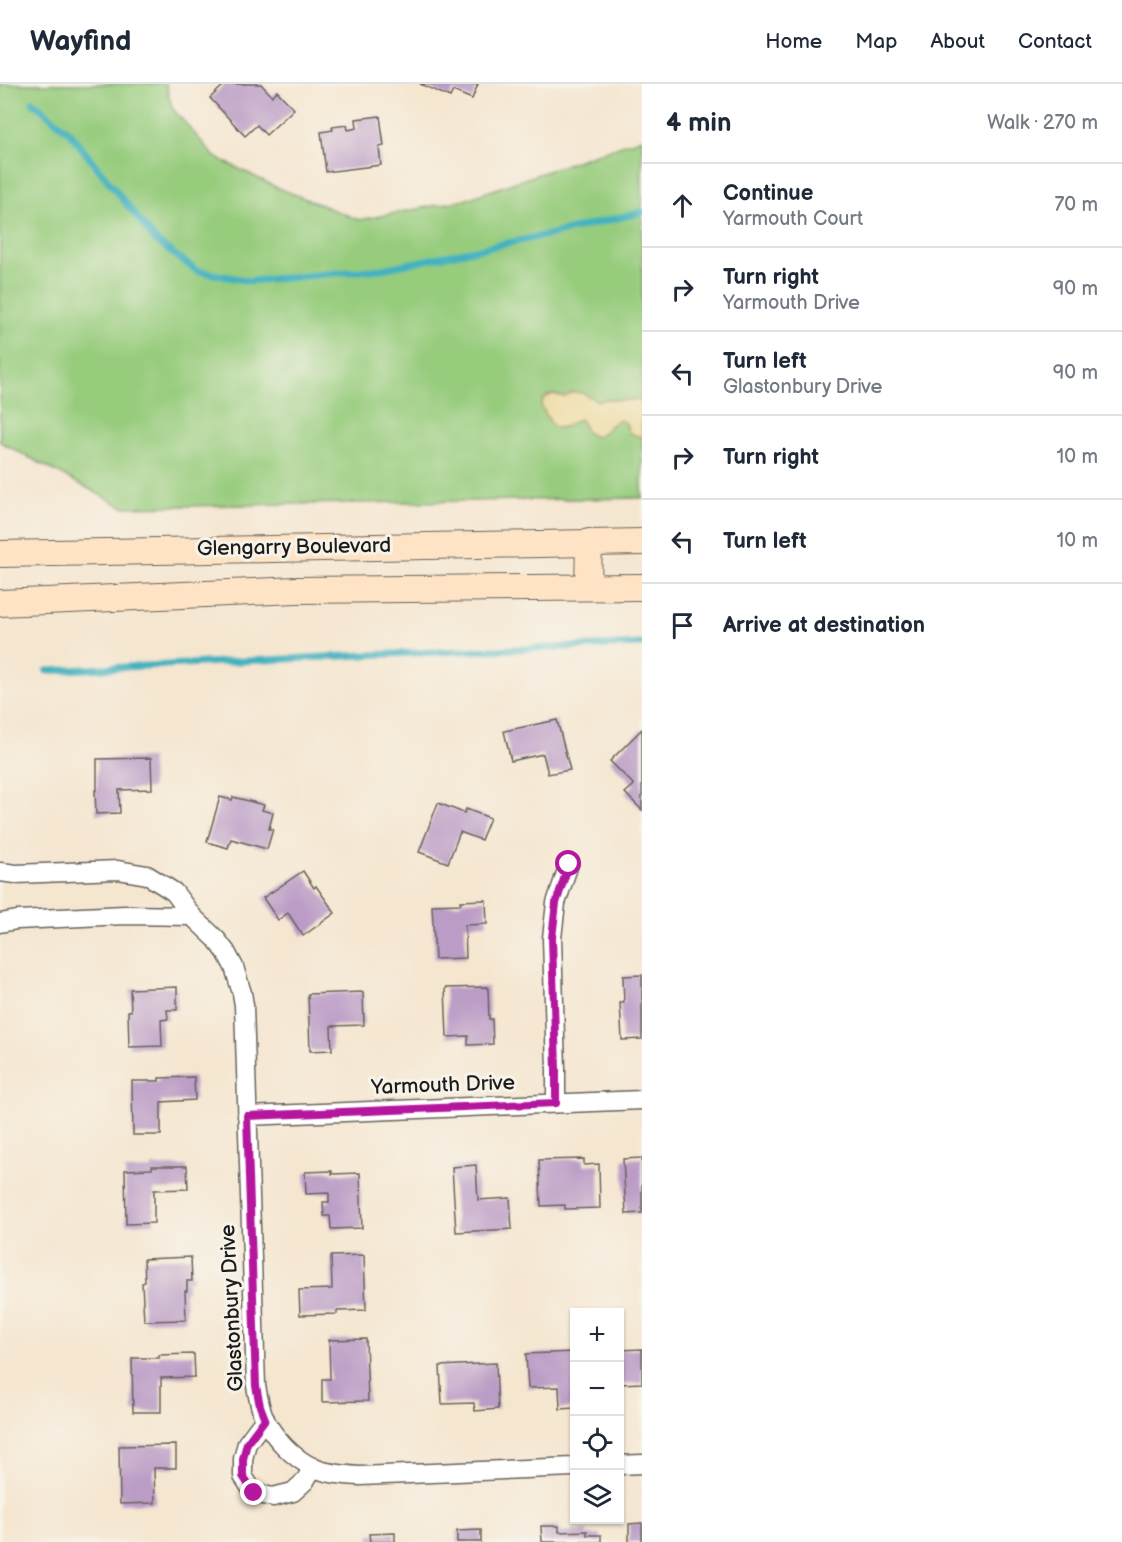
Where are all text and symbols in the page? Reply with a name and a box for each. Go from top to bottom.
text: Wayfind [30,25,131,58]
text: Home [765,29,822,54]
text: Map [855,29,897,54]
text: About [930,29,985,54]
text: Contact [1018,29,1092,54]
text: 4 min [666,108,731,139]
text: Walk · 270 m [987,111,1098,135]
text: Continue [723,180,813,207]
icon: ahead [666,189,699,222]
text: 70 m [1054,193,1098,217]
text: Yarmouth Court [723,207,863,231]
text: Turn right [723,264,819,291]
icon: right [666,273,699,306]
text: 90 m [1053,277,1098,301]
text: Yarmouth Drive [723,291,860,315]
text: Turn left [723,348,807,375]
icon: left [666,357,699,390]
text: 90 m [1053,361,1098,385]
text: Glastonbury Drive [723,375,882,399]
icon: right [666,441,699,474]
text: Turn right [723,444,819,471]
text: 10 m [1057,445,1098,469]
icon: left [666,525,699,558]
text: Turn left [723,528,807,555]
text: 10 m [1057,529,1098,553]
street label: Glengarry Boulevard [197,533,391,561]
icon: arrive [666,609,699,642]
text: Arrive at destination [723,612,925,639]
route start [555,850,581,876]
street label: Yarmouth Drive [370,1070,515,1100]
street label: Glastonbury Drive [215,1224,249,1392]
map controls [570,1308,624,1524]
button: + [570,1308,624,1362]
button: − [570,1362,624,1416]
button: locate [570,1416,624,1470]
button: layers [570,1470,624,1524]
route end [240,1479,266,1505]

